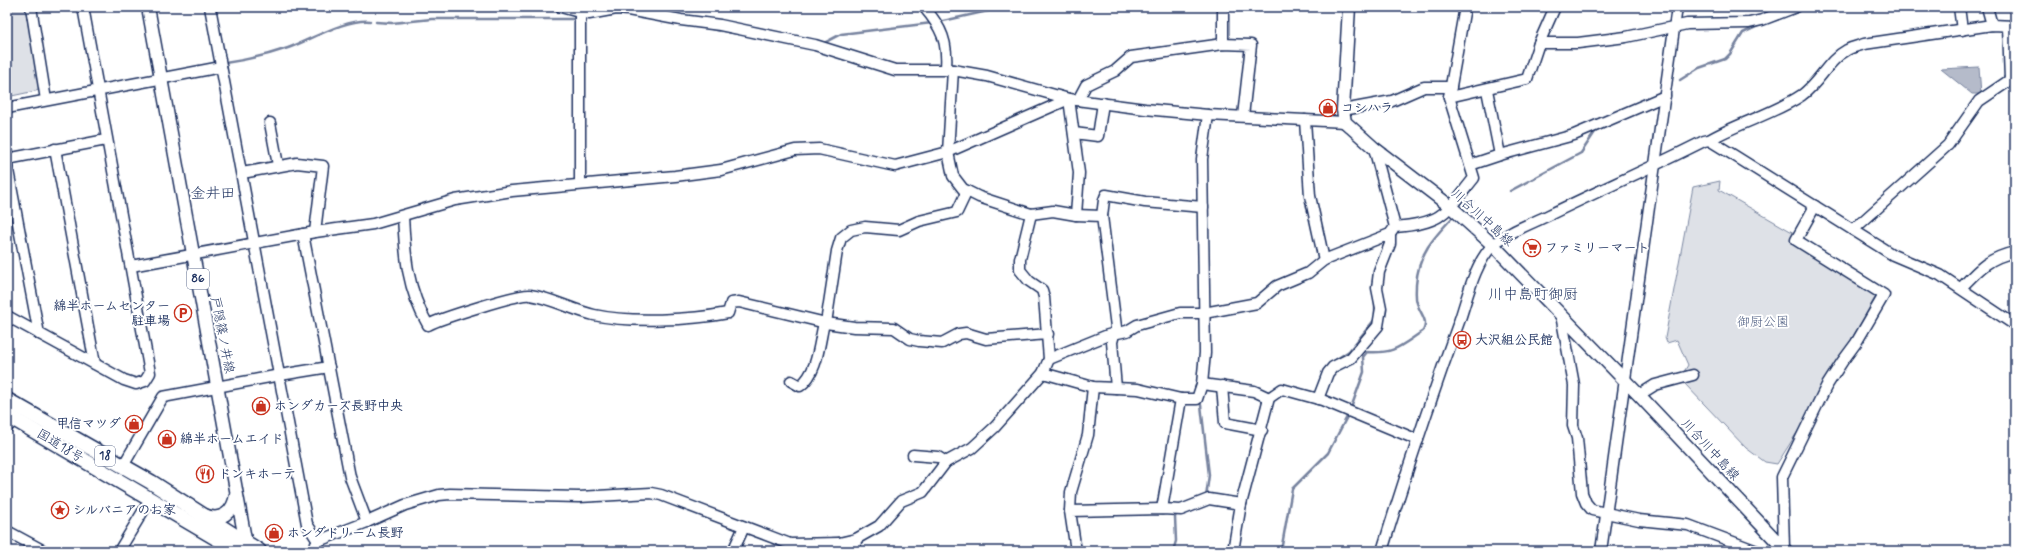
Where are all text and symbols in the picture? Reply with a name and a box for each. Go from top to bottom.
shop icon: コシハラ [1318,98,1338,118]
place label: コシハラ [1341,100,1393,117]
district label: 金井田 [190,184,236,204]
street label: 川合川中島線 [1447,186,1517,251]
supermarket icon: ファミリーマート [1522,238,1542,258]
place label: ファミリーマート [1545,240,1650,257]
road number: 86 [187,269,209,289]
district label: 川中島町御厨 [1488,285,1578,305]
street label: 戸隠篠ノ井線 [206,295,238,376]
place label: 綿半ホームセンター 駐車場 [54,298,170,330]
parking icon: 綿半ホームセンター 駐車場 [173,303,193,323]
park label: 御厨公園 [1737,314,1789,331]
bus stop icon: 大沢組公民館 [1452,330,1472,350]
place label: 大沢組公民館 [1475,332,1553,349]
shop icon: ホンダカーズ長野中央 [251,396,271,416]
place label: ホンダカーズ長野中央 [274,398,403,415]
shop icon: 甲信マツダ [124,414,144,434]
place label: 甲信マツダ [56,416,121,433]
street label: 川合川中島線 [1677,416,1743,485]
street label: 国道18号 [33,425,87,467]
shop icon: 綿半ホームエイド [157,429,177,449]
place label: 綿半ホームエイド [180,431,283,448]
road number: 18 [95,446,115,466]
restaurant icon: ドンキホーテ [195,464,215,484]
place label: ドンキホーテ [218,466,296,483]
place icon: シルバニアのお家 [50,500,70,520]
place label: シルバニアのお家 [73,502,176,519]
shop icon: ホンダドリーム長野 [264,523,284,543]
place label: ホンダドリーム長野 [287,525,403,542]

